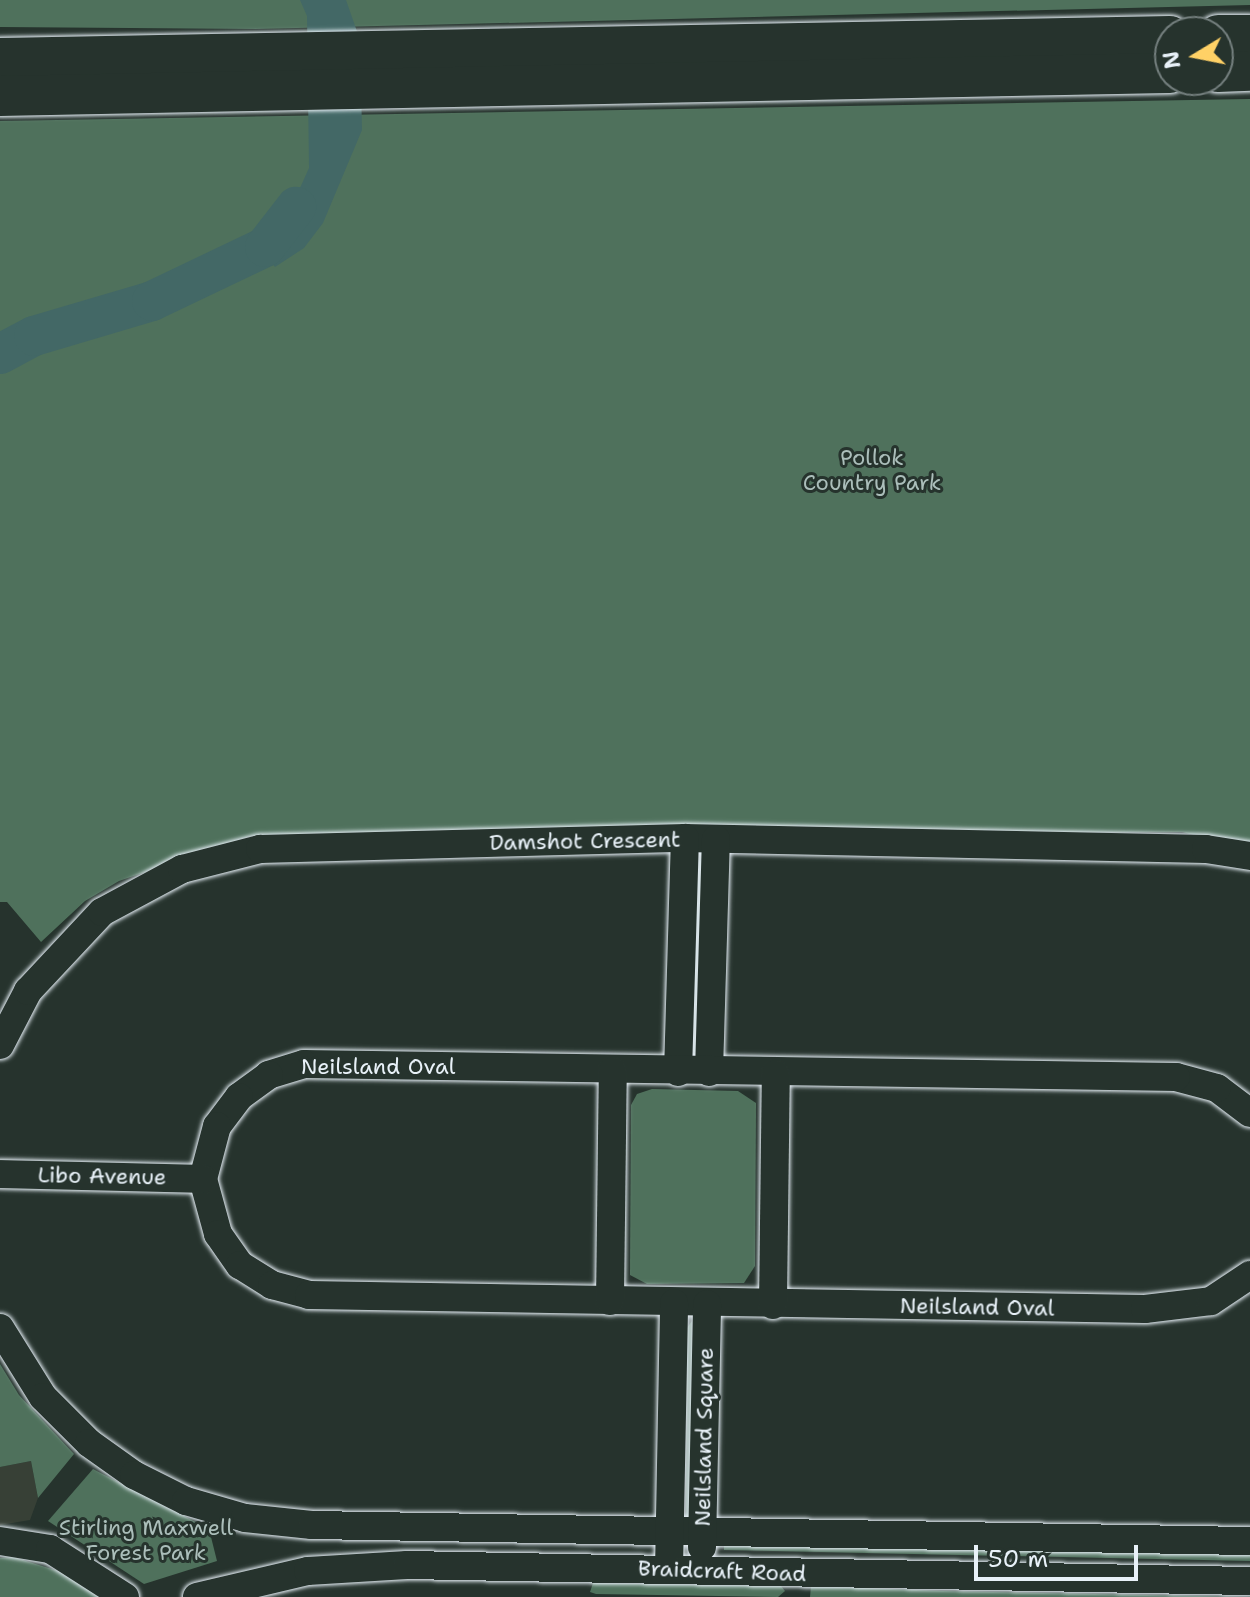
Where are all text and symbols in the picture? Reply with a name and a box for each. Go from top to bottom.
north arrow [1154,16,1234,96]
text: N [1156,49,1188,71]
park label: Pollok Country Park [803,444,941,496]
street label: Damshot Crescent [489,826,681,856]
street label: Neilsland Oval [301,1054,455,1080]
street label: Libo Avenue [37,1162,167,1190]
street label: Neilsland Oval [899,1292,1055,1322]
street label: Neilsland Square [689,1347,719,1527]
park label: Stirling Maxwell Forest Park [59,1514,233,1566]
scale bar [978,1529,1142,1579]
text: 50 m [988,1543,1048,1575]
street label: Braidcraft Road [637,1555,807,1587]

